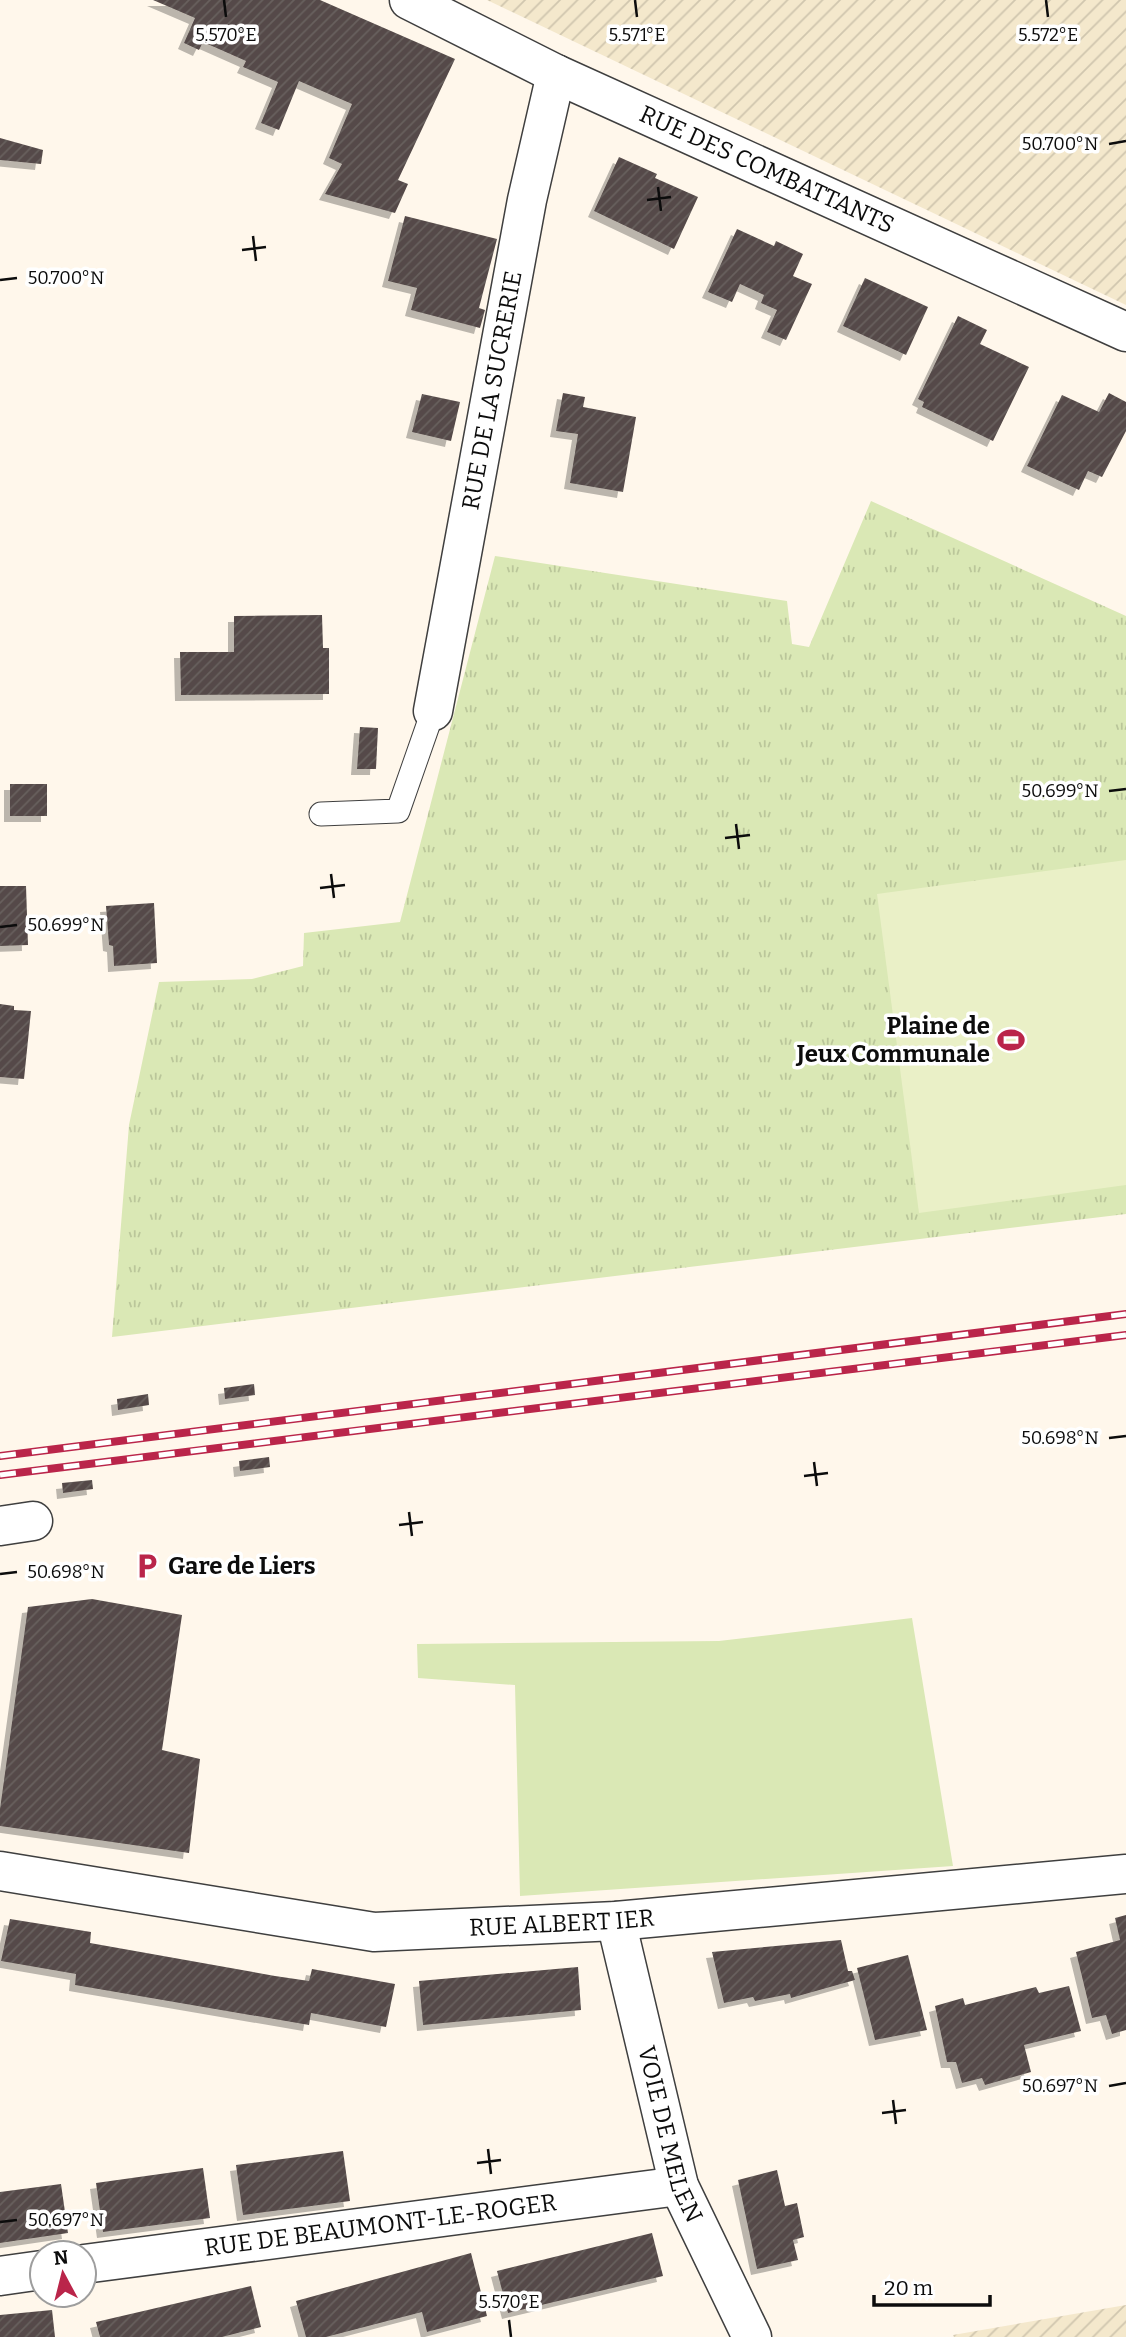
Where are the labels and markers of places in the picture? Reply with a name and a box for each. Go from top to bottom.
place label: Plaine de Jeux Communale [795,1012,990,1068]
sports icon: Plaine de Jeux Communale [996,1025,1026,1055]
parking icon: Gare de Liers [132,1551,162,1581]
place label: Gare de Liers [168,1552,316,1580]

